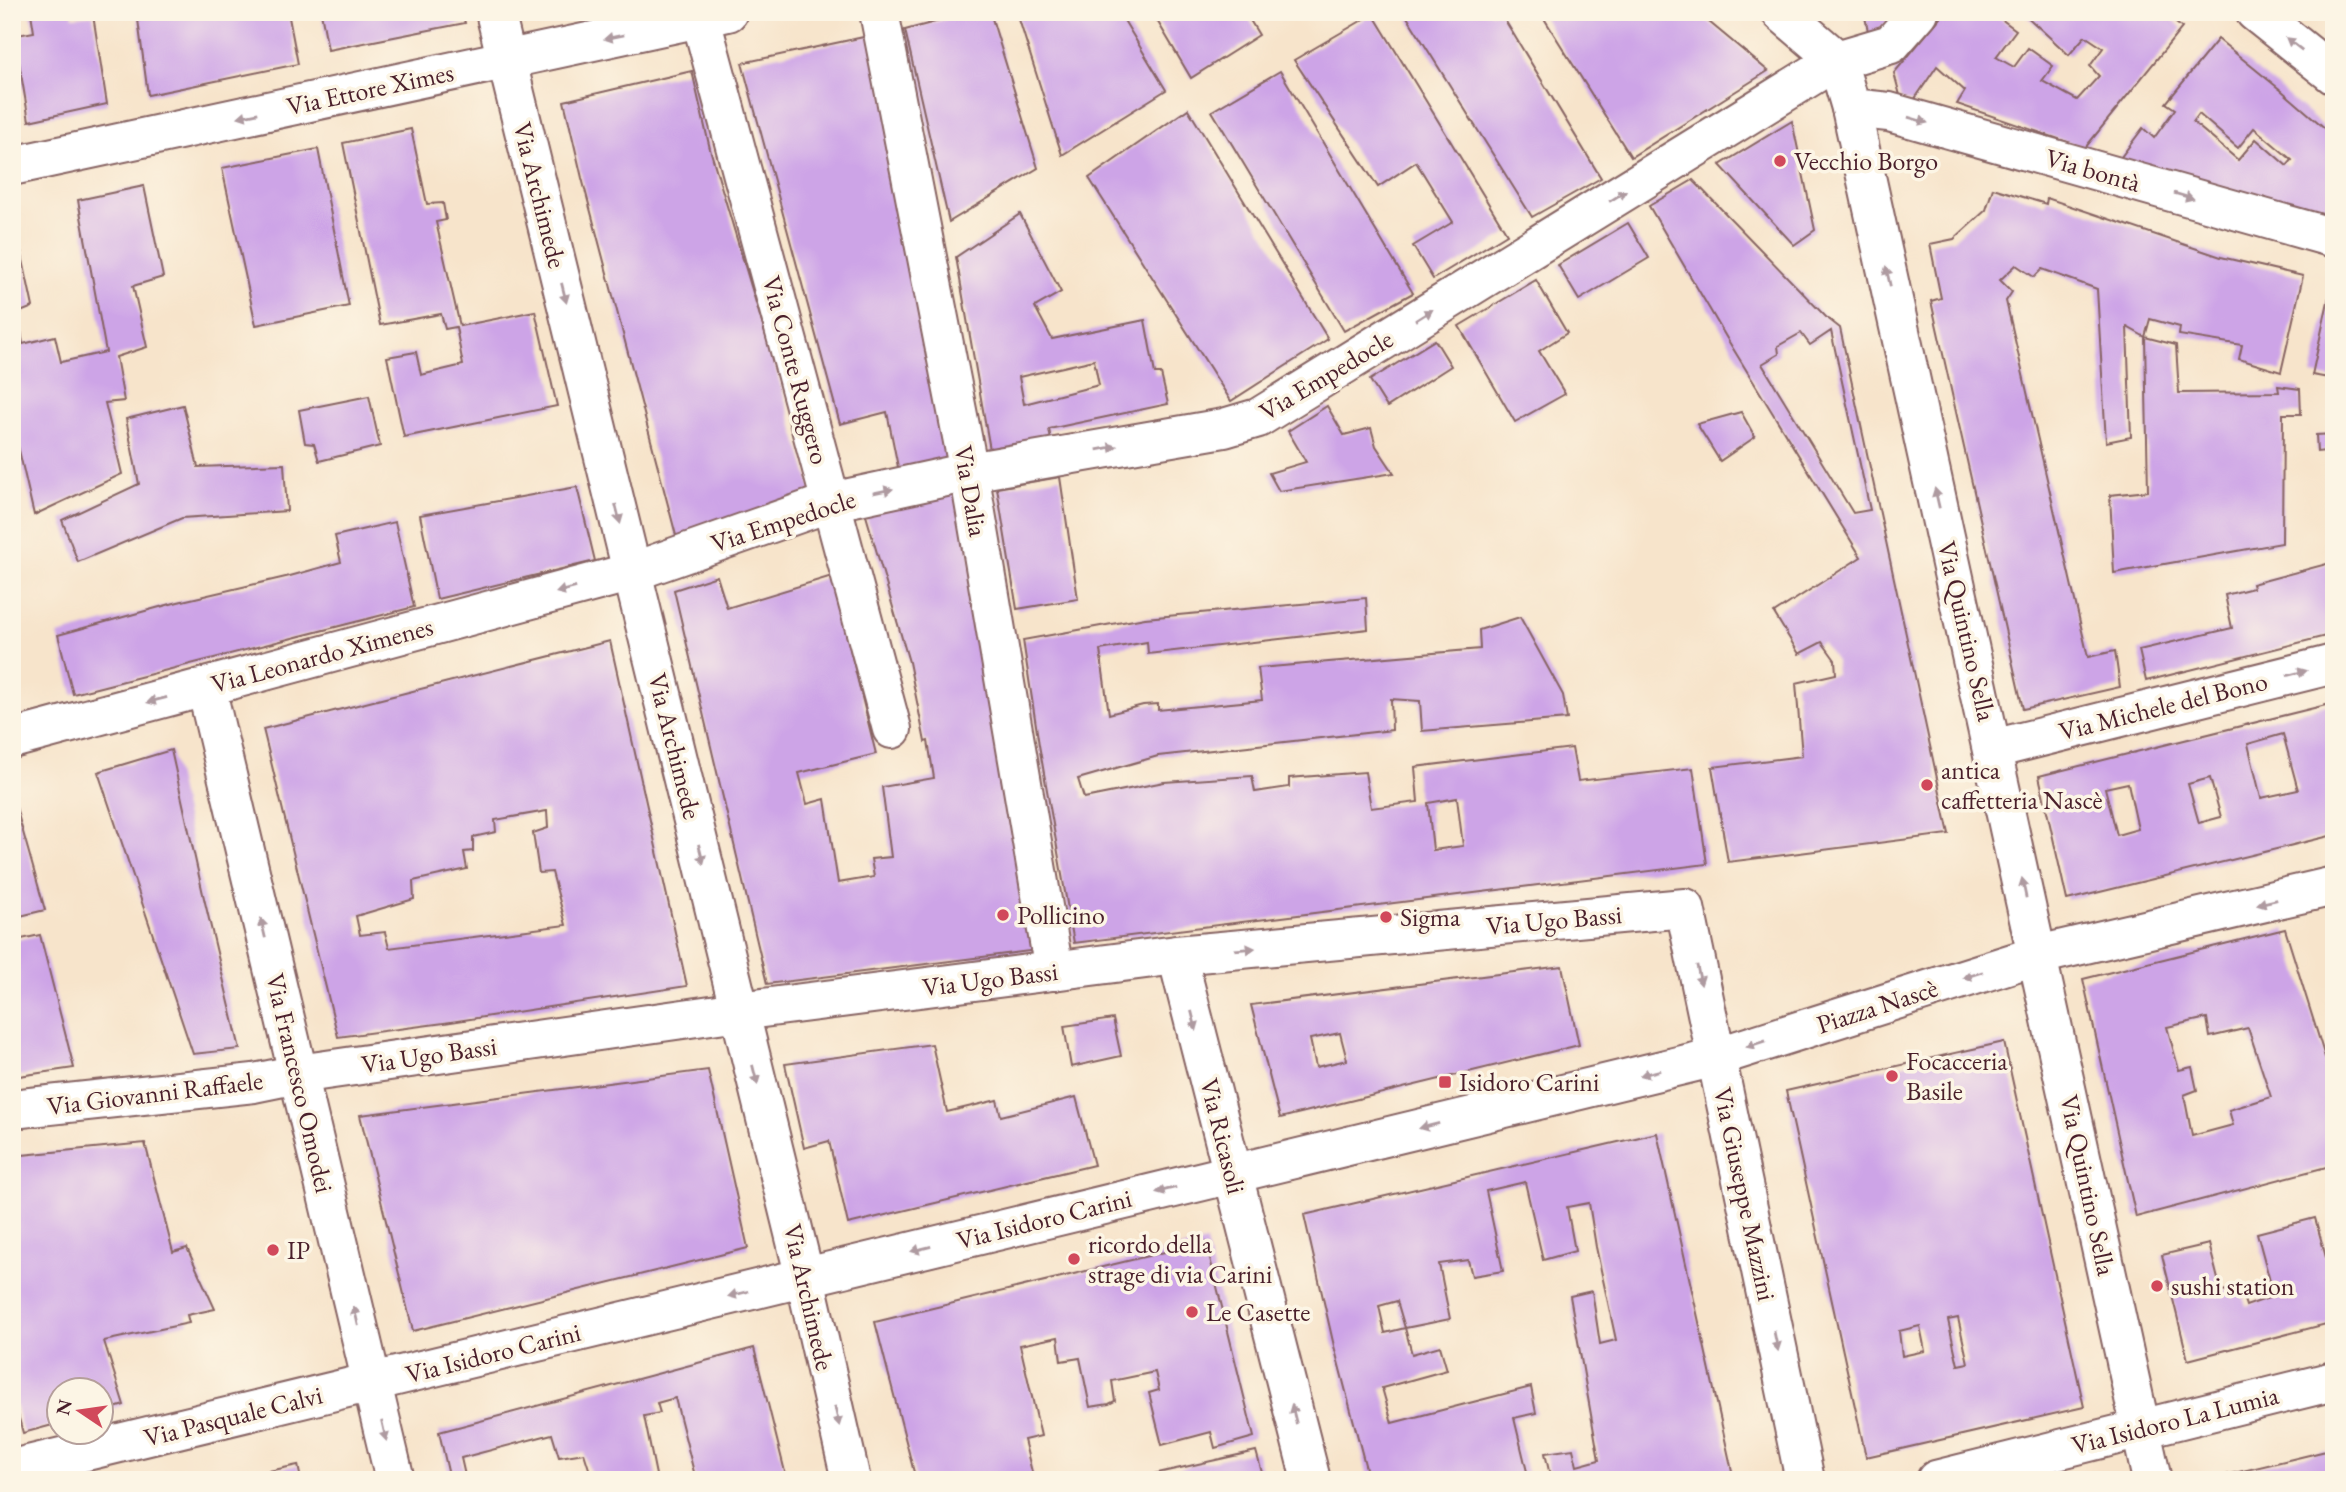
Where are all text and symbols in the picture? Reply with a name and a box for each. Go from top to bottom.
one-way arrow [603,31,625,42]
one-way arrow [2286,36,2304,51]
street label: Via Ettore Ximes [283,55,457,123]
one-way arrow [237,110,259,121]
one-way arrow [1907,115,1929,126]
street label: Via Archimede [505,118,575,272]
street label: Via bontà [2041,140,2145,200]
place label: Vecchio Borgo [1794,144,1938,178]
marker: Vecchio Borgo [1772,153,1788,169]
one-way arrow [1608,189,1628,202]
one-way arrow [2174,191,2195,201]
one-way arrow [1882,265,1893,287]
street label: Via Conte Ruggero [754,272,838,468]
one-way arrow [559,282,570,304]
one-way arrow [1415,309,1434,321]
street label: Via Empedocle [1253,322,1399,428]
one-way arrow [1096,442,1118,453]
street label: Via Dalia [946,443,996,540]
street label: Via Empedocle [706,482,860,560]
one-way arrow [872,485,894,496]
one-way arrow [1932,487,1943,509]
one-way arrow [613,503,624,525]
street label: Via Quintino Sella [1930,538,2004,725]
one-way arrow [555,585,577,596]
street label: Via Leonardo Ximenes [207,609,437,701]
street label: Via Michele del Bono [2055,664,2271,748]
one-way arrow [2286,667,2308,678]
street label: Via Archimede [640,669,710,823]
one-way arrow [146,695,167,705]
place label: antica caffetteria Nascè [1941,753,2103,817]
marker: antica caffetteria Nascè [1919,777,1935,793]
one-way arrow [696,843,707,865]
one-way arrow [2018,877,2029,899]
one-way arrow [2256,896,2278,907]
street label: Via Ugo Bassi [1485,897,1623,943]
place label: Pollicino [1017,898,1105,932]
place label: Sigma [1400,900,1461,934]
marker: Pollicino [995,907,1011,923]
marker: Sigma [1378,909,1394,925]
one-way arrow [257,917,268,939]
one-way arrow [1235,943,1257,954]
street label: Via Ugo Bassi [920,954,1060,1004]
one-way arrow [1694,964,1705,986]
street label: Via Francesco Omodei [258,970,342,1196]
street label: Piazza Nascè [1812,970,1942,1042]
one-way arrow [1963,971,1984,981]
one-way arrow [1189,1010,1200,1032]
street label: Via Ugo Bassi [359,1029,499,1081]
one-way arrow [1746,1039,1767,1050]
place label: Focacceria Basile [1906,1044,2008,1108]
street label: Via Giovanni Raffaele [45,1063,265,1123]
one-way arrow [750,1064,761,1086]
place label: Isidoro Carini [1459,1065,1599,1099]
one-way arrow [1639,1068,1661,1079]
marker: Focacceria Basile [1884,1068,1900,1084]
marker: Isidoro Carini [1437,1074,1453,1090]
street label: Via Ricasoli [1192,1075,1254,1197]
street label: Via Giuseppe Mazzini [1706,1084,1784,1304]
street label: Via Quintino Sella [2052,1091,2124,1279]
one-way arrow [1418,1121,1440,1132]
street label: Via Isidoro Carini [953,1181,1135,1257]
one-way arrow [1155,1185,1177,1196]
street label: Via Archimede [776,1220,842,1374]
place label: ricordo della strage di via Carini [1088,1227,1272,1291]
place label: IP [287,1233,310,1267]
marker: IP [265,1242,281,1258]
one-way arrow [910,1244,932,1255]
marker: ricordo della strage di via Carini [1066,1251,1082,1267]
place label: sushi station [2171,1269,2295,1303]
marker: sushi station [2149,1278,2165,1294]
one-way arrow [727,1289,749,1300]
place label: Le Casette [1206,1295,1310,1329]
marker: Le Casette [1184,1304,1200,1320]
one-way arrow [350,1305,361,1327]
street label: Via Isidoro Carini [402,1315,584,1391]
one-way arrow [1770,1330,1781,1352]
north arrow [46,1376,116,1446]
street label: Via Pasquale Calvi [140,1377,326,1455]
street label: Via Isidoro La Lumia [2068,1378,2283,1462]
text: N [50,1396,78,1418]
one-way arrow [1288,1402,1299,1424]
one-way arrow [831,1405,842,1427]
one-way arrow [378,1420,389,1442]

